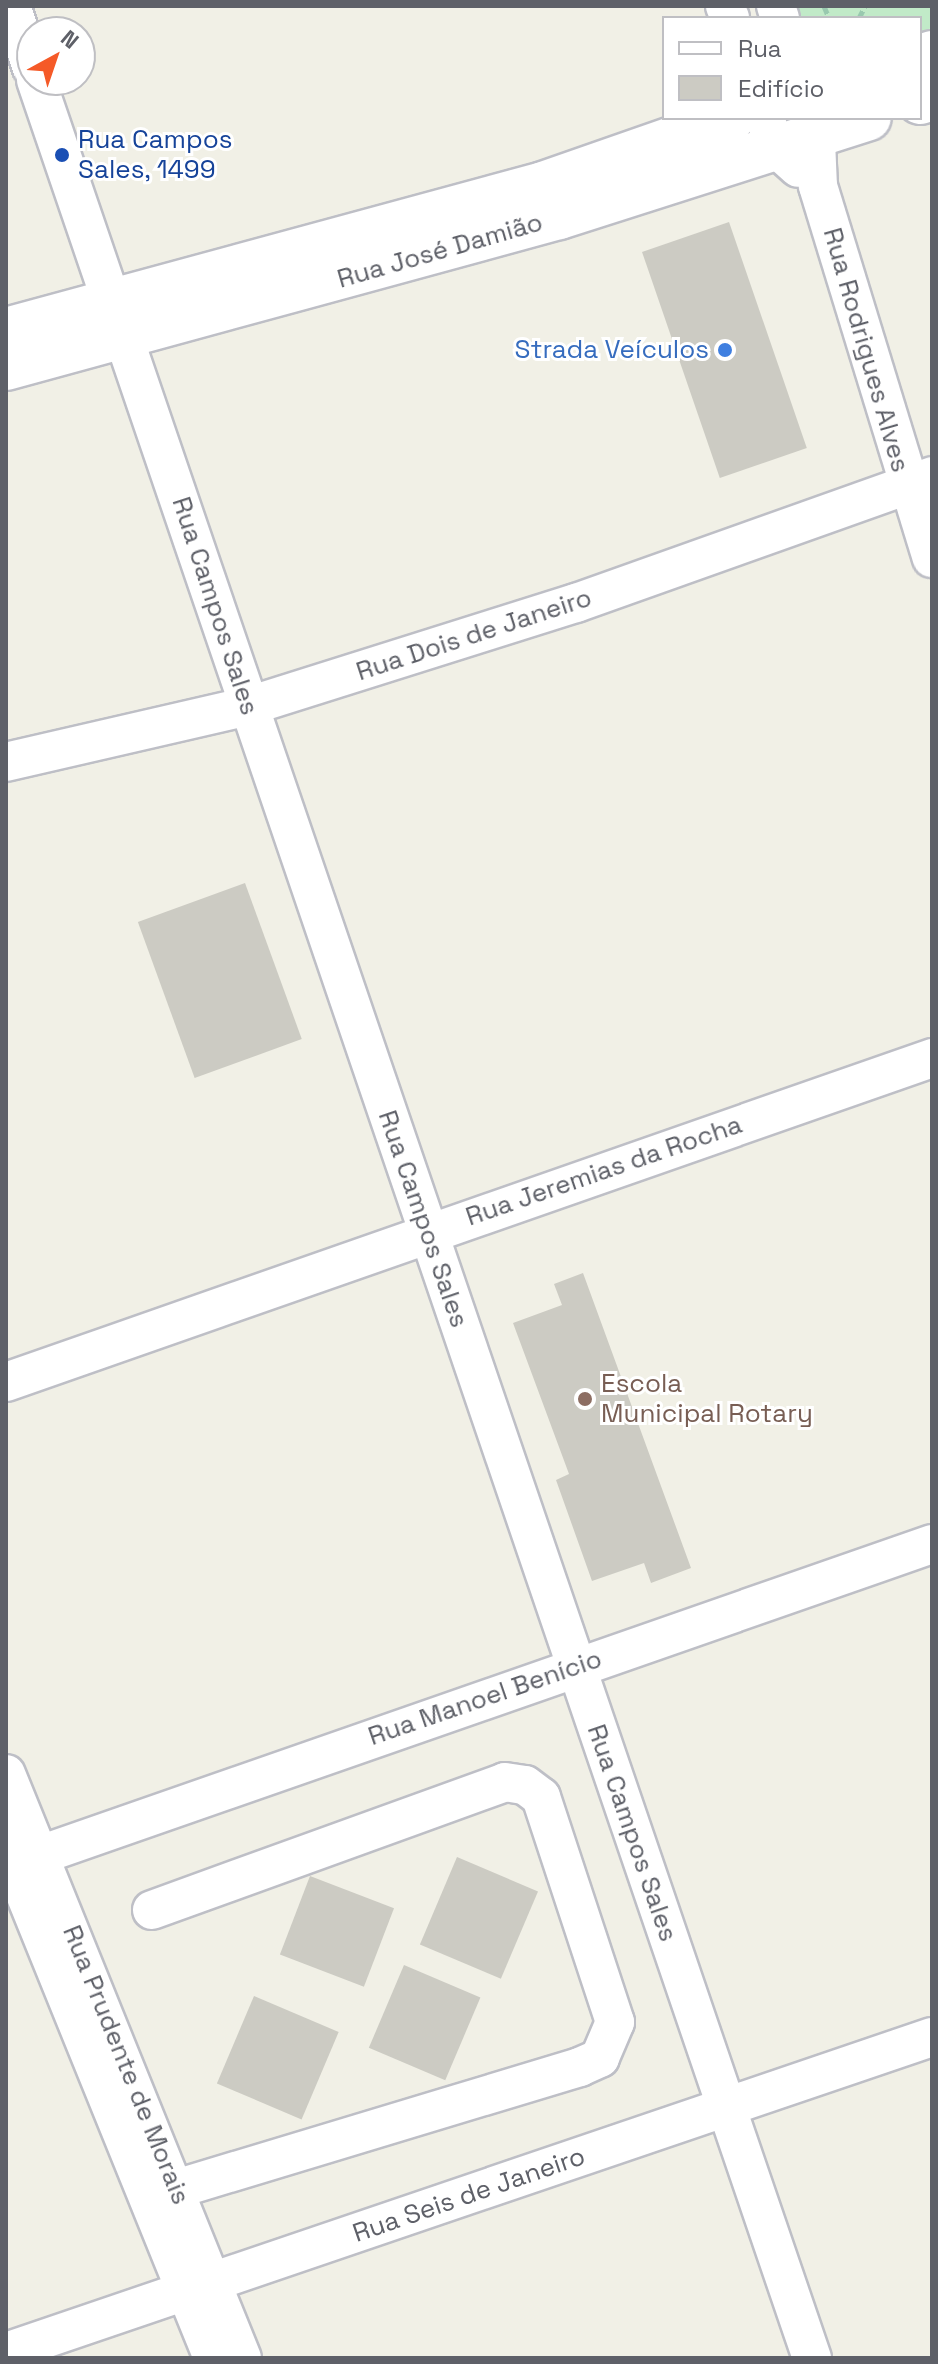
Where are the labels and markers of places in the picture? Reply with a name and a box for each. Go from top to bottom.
place label: Rua Campos Sales, 1499 [78,124,232,186]
marker: Rua Campos Sales, 1499 [53,146,71,164]
place label: Strada Veículos [514,334,709,366]
marker: Strada Veículos [716,341,734,359]
place label: Escola Municipal Rotary [601,1368,813,1430]
marker: Escola Municipal Rotary [576,1390,594,1408]

